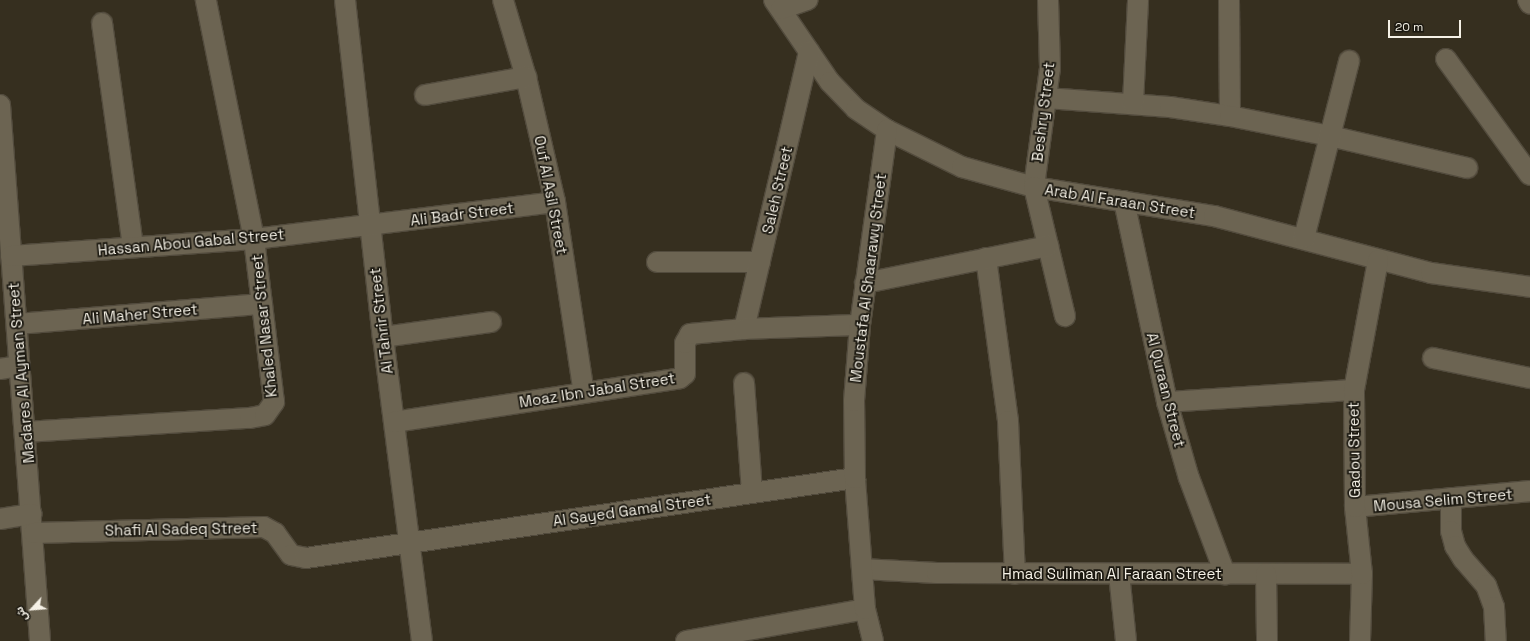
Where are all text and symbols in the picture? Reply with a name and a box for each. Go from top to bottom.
scale bar [1390,12,1463,38]
text: 20 m [1395,19,1423,35]
street label: Beshry Street [1028,61,1058,163]
street label: Ouf Al Asil Street [531,134,571,256]
street label: Saleh Street [758,144,796,236]
street label: Moustafa Al Shaarawy Street [846,172,890,384]
street label: Arab Al Faraan Street [1043,180,1197,222]
street label: Ali Badr Street [409,199,515,229]
street label: Hassan Abou Gabal Street [97,225,285,259]
street label: Khaled Nasar Street [248,254,280,398]
street label: Al Tahrir Street [366,267,396,375]
street label: Madares Al Ayman Street [4,282,38,464]
street label: Ali Maher Street [82,300,198,328]
street label: Al Quraan Street [1143,331,1189,449]
street label: Moaz Ibn Jabal Street [518,369,676,411]
street label: Gadou Street [1344,402,1364,498]
street label: Mousa Selim Street [1373,485,1513,515]
street label: Al Sayed Gamal Street [552,490,712,530]
street label: Shafi Al Sadeq Street [104,519,258,539]
street label: Hmad Suliman Al Faraan Street [1002,565,1222,583]
north arrow [12,589,52,629]
text: ش [12,604,31,624]

